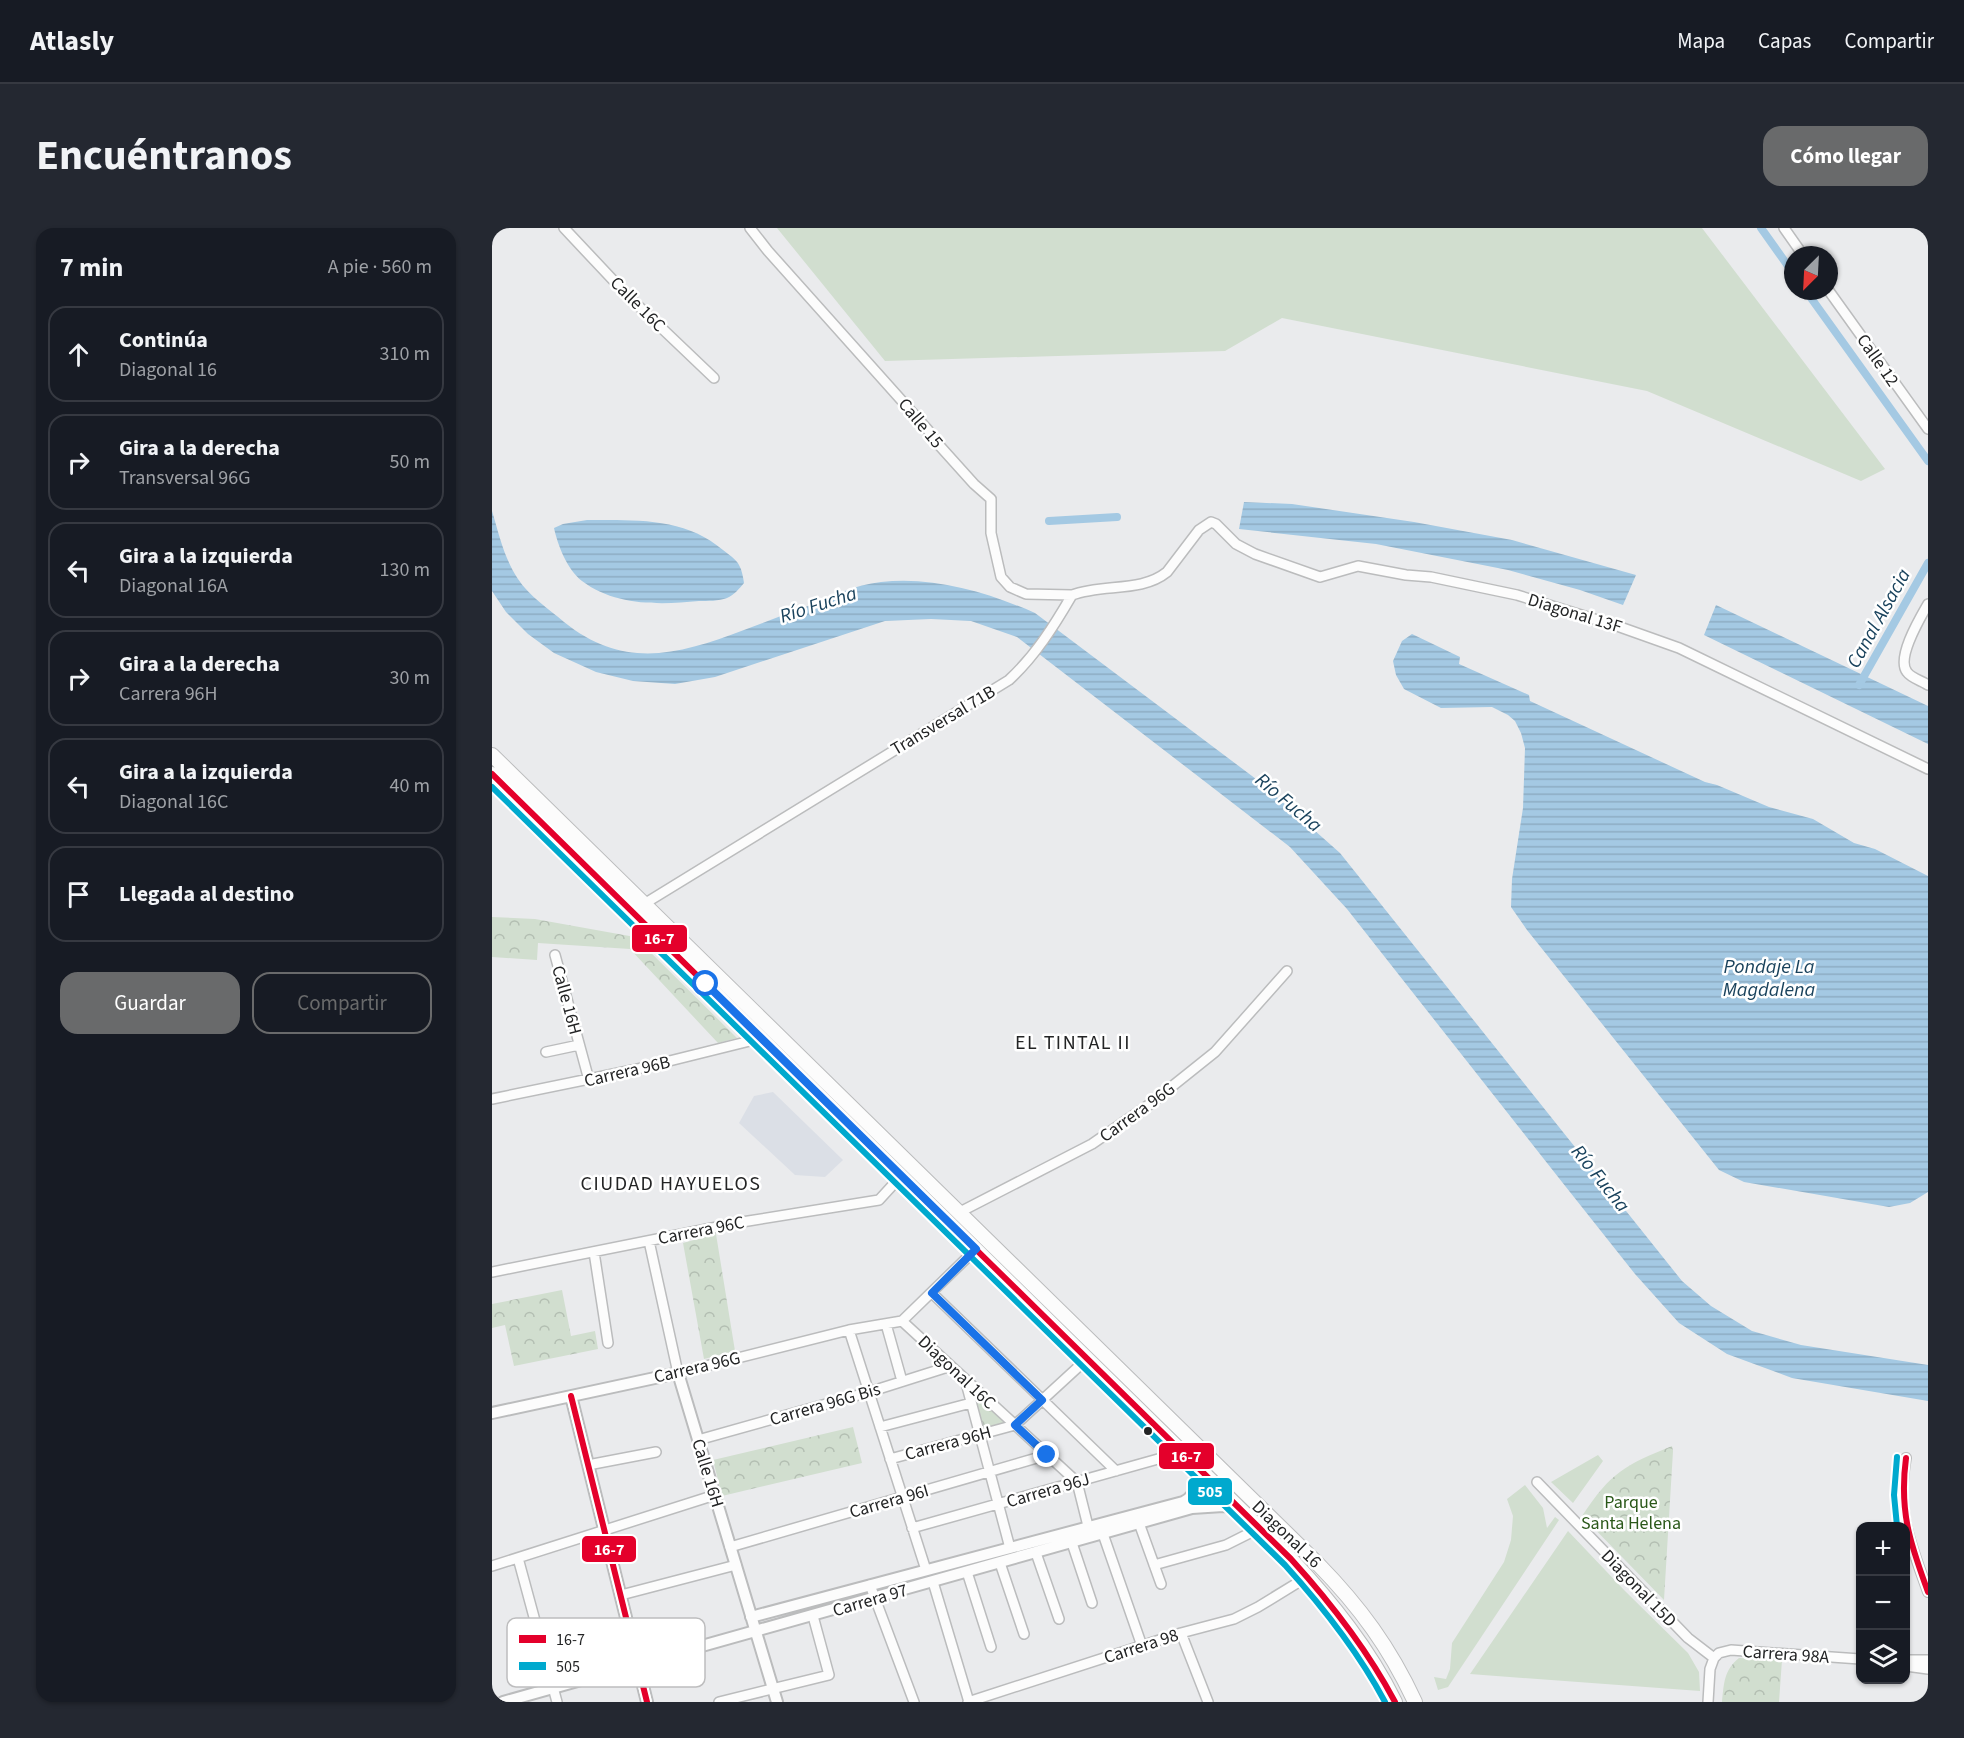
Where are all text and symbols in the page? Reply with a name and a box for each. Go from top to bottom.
text: Atlasly [30,21,114,61]
text: Mapa [1677,26,1725,56]
text: Capas [1758,26,1811,56]
text: Compartir [1844,26,1934,56]
text: Encuéntranos [36,126,292,186]
button: Cómo llegar [1763,126,1928,186]
north arrow [1784,246,1838,300]
text: 7 min [60,249,123,286]
text: A pie · 560 m [328,253,432,281]
street label: Calle 16C [604,271,671,338]
text: Continúa [119,324,208,356]
street label: Calle 12 [1850,329,1905,392]
icon: ahead [62,338,95,371]
text: 310 m [380,340,430,368]
text: Diagonal 16 [119,356,217,384]
street label: Calle 15 [892,393,949,454]
text: Gira a la derecha [119,432,280,464]
icon: right [62,446,95,479]
text: 50 m [390,448,430,476]
text: Transversal 96G [119,464,251,492]
text: Gira a la izquierda [119,540,293,572]
icon: left [62,554,95,587]
text: 130 m [380,556,430,584]
water label: Canal Alsacia [1840,563,1918,673]
text: Diagonal 16A [119,572,228,600]
water label: Río Fucha [776,579,861,631]
street label: Diagonal 13F [1525,587,1625,640]
text: Gira a la derecha [119,648,280,680]
icon: right [62,662,95,695]
text: 30 m [390,664,430,692]
street label: Transversal 71B [886,679,1000,761]
text: Carrera 96H [119,680,218,708]
text: Gira a la izquierda [119,756,293,788]
water label: Río Fucha [1249,766,1328,839]
icon: left [62,770,95,803]
text: 40 m [390,772,430,800]
text: Diagonal 16C [119,788,228,816]
icon: arrive [62,878,95,911]
text: Llegada al destino [119,878,294,910]
line badge: 16-7 [631,924,688,953]
text: 16-7 [644,928,674,950]
water label: Pondaje La Magdalena [1723,953,1816,1004]
street label: Calle 16H [545,963,588,1038]
route start [692,970,718,996]
button: Guardar [60,972,240,1034]
button: Compartir [252,972,432,1034]
district label: EL TINTAL II [1015,1029,1131,1057]
street label: Carrera 96B [582,1049,673,1094]
street label: Carrera 96G [1094,1076,1180,1148]
water label: Río Fucha [1564,1139,1636,1219]
district label: CIUDAD HAYUELOS [581,1170,761,1198]
street label: Carrera 96C [656,1210,746,1251]
street label: Diagonal 16C [912,1330,1001,1415]
street label: Carrera 96G [651,1345,743,1390]
street label: Carrera 96G Bis [767,1377,883,1432]
street label: Carrera 96H [902,1420,994,1467]
unlabelled marker [1142,1425,1154,1437]
street label: Calle 16H [685,1436,730,1511]
route end [1033,1441,1059,1467]
line badge: 16-7 [1158,1442,1215,1470]
text: 16-7 [1171,1446,1201,1468]
street label: Carrera 96J [1004,1467,1093,1514]
line badge: 505 [1187,1477,1233,1506]
street label: Carrera 96I [846,1478,932,1525]
text: 505 [1197,1481,1223,1503]
park label: Parque Santa Helena [1581,1490,1681,1536]
street label: Diagonal 16 [1246,1495,1327,1574]
map controls [1856,1522,1910,1684]
button: + [1856,1522,1910,1576]
line badge: 16-7 [581,1535,637,1563]
text: 16-7 [594,1539,624,1561]
street label: Diagonal 15D [1595,1544,1682,1633]
button: − [1856,1576,1910,1630]
street label: Carrera 97 [830,1578,911,1623]
legend [507,1618,705,1687]
street label: Carrera 98 [1101,1623,1182,1670]
text: 16-7 [556,1629,585,1651]
button: layers [1856,1630,1910,1684]
street label: Carrera 98A [1742,1639,1830,1670]
text: 505 [556,1656,580,1678]

